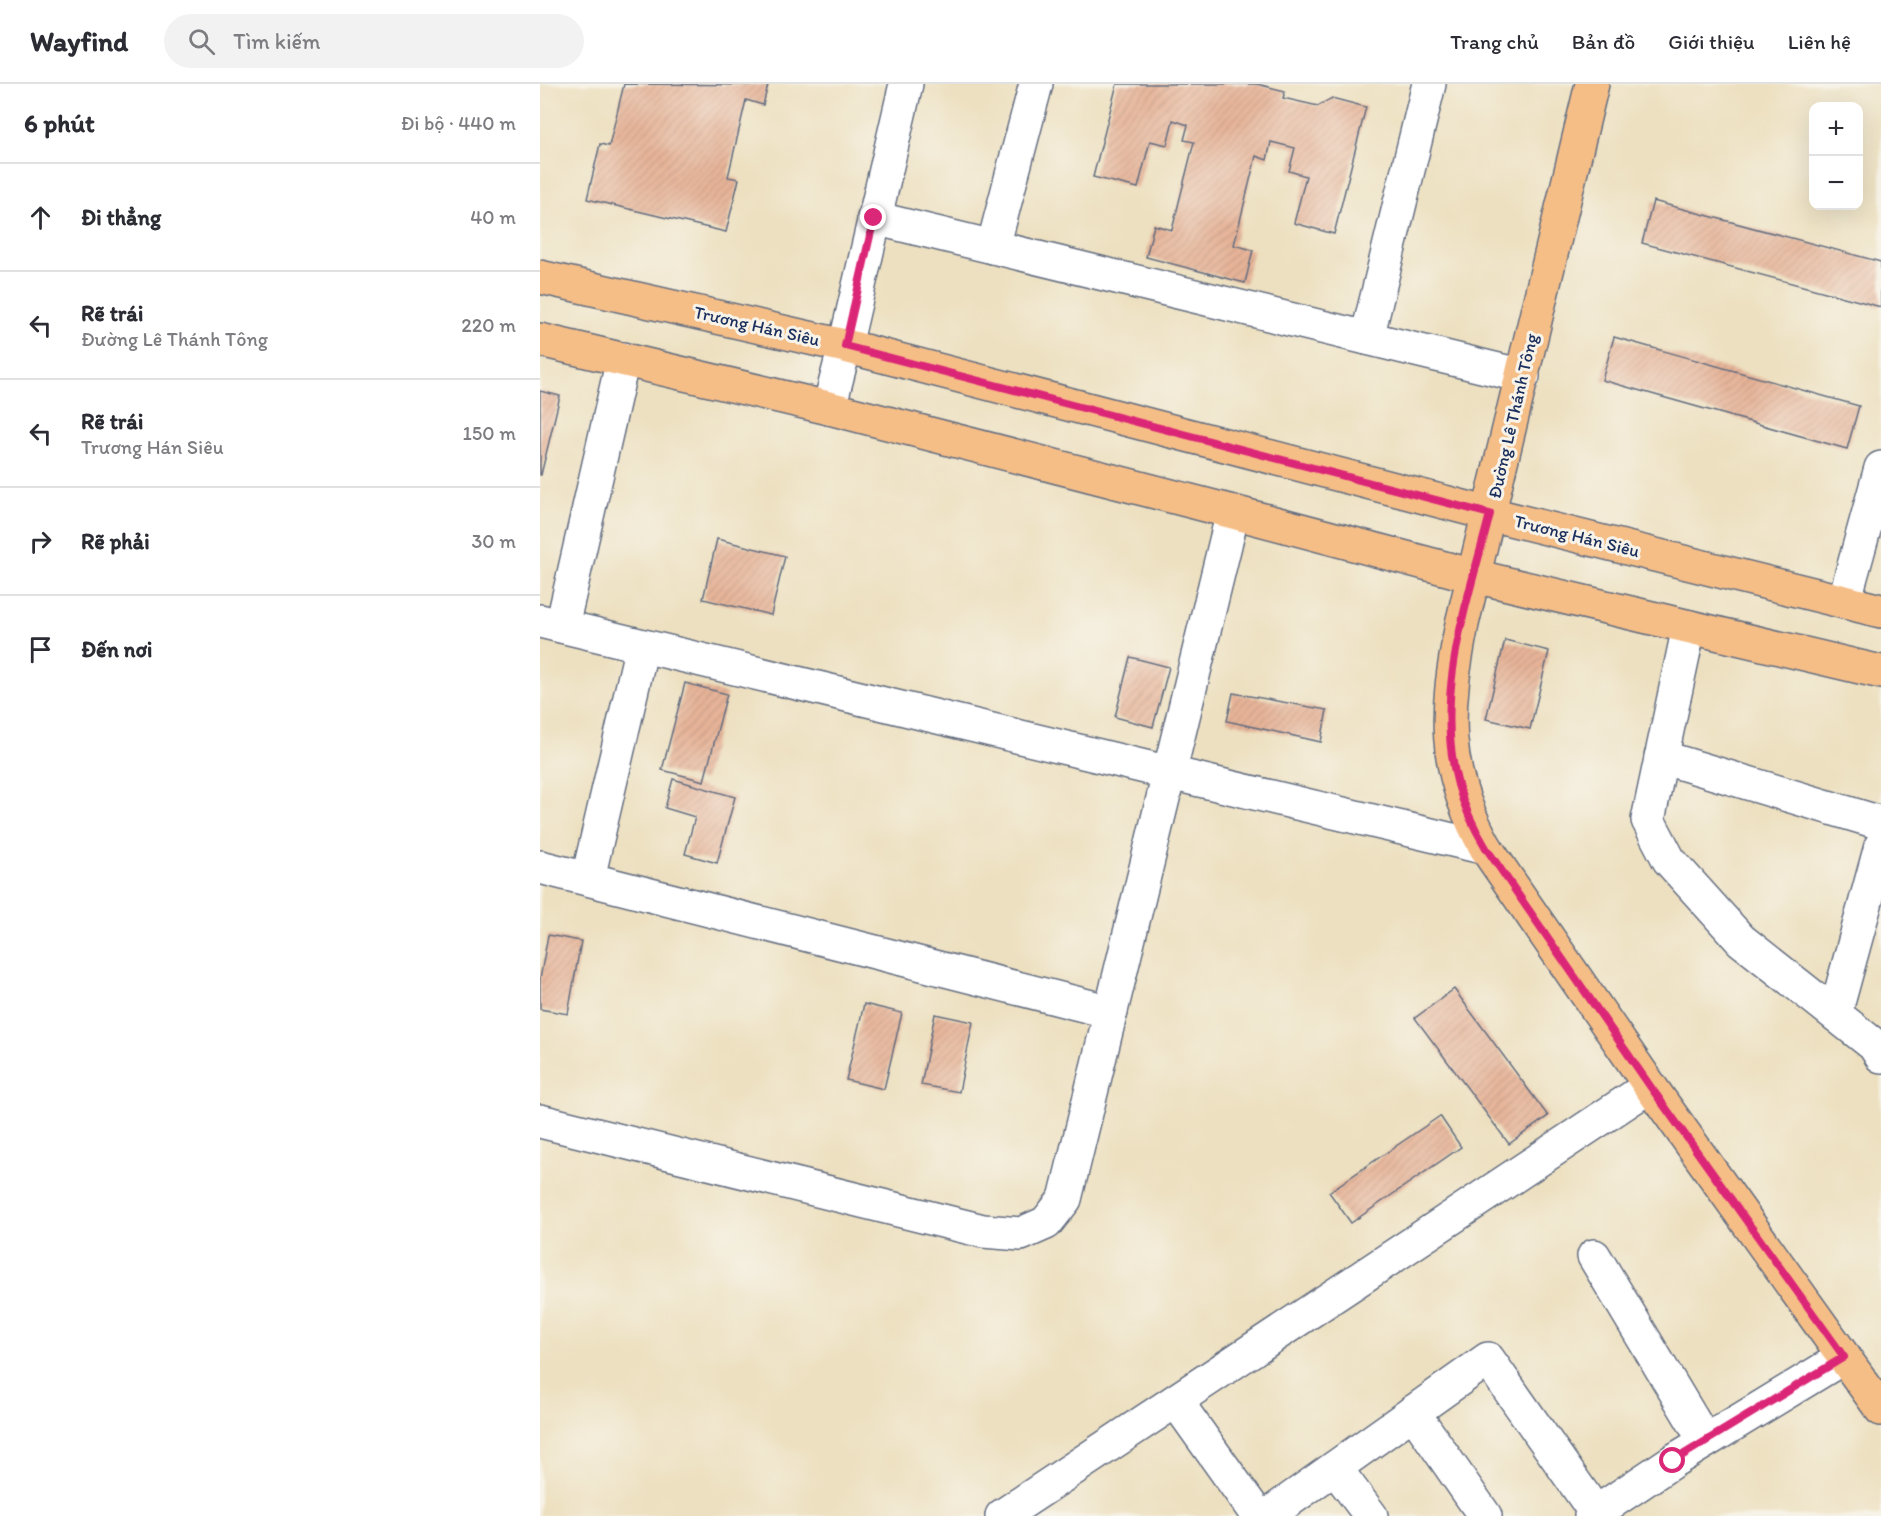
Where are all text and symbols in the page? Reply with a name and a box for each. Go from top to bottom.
search box [164,14,584,68]
text: Wayfind [30,24,128,58]
icon: search [185,25,218,58]
text: Tìm kiếm [233,28,321,55]
text: Trang chủ [1450,29,1539,54]
text: Bản đồ [1572,29,1635,54]
text: Giới thiệu [1668,29,1755,54]
text: Liên hệ [1788,29,1851,54]
map controls [1809,102,1863,210]
button: + [1809,102,1863,156]
text: 6 phút [24,107,95,139]
text: Đi bộ · 440 m [401,111,516,135]
button: − [1809,156,1863,210]
icon: ahead [24,201,57,234]
text: Đi thẳng [81,204,161,231]
route end [860,204,886,230]
text: 40 m [470,205,516,229]
text: Rẽ trái [81,300,143,327]
street label: Trương Hán Siêu [692,301,822,351]
icon: left [24,309,57,342]
text: 220 m [461,313,516,337]
text: Đường Lê Thánh Tông [81,327,268,351]
street label: Đường Lê Thánh Tông [1483,331,1543,501]
text: Rẽ trái [81,408,143,435]
icon: left [24,417,57,450]
text: 150 m [463,421,516,445]
text: Trương Hán Siêu [81,435,224,459]
street label: Trương Hán Siêu [1512,510,1642,562]
icon: right [24,525,57,558]
text: Rẽ phải [81,528,150,555]
text: 30 m [471,529,516,553]
icon: arrive [24,633,57,666]
text: Đến nơi [81,636,153,663]
route start [1659,1447,1685,1473]

